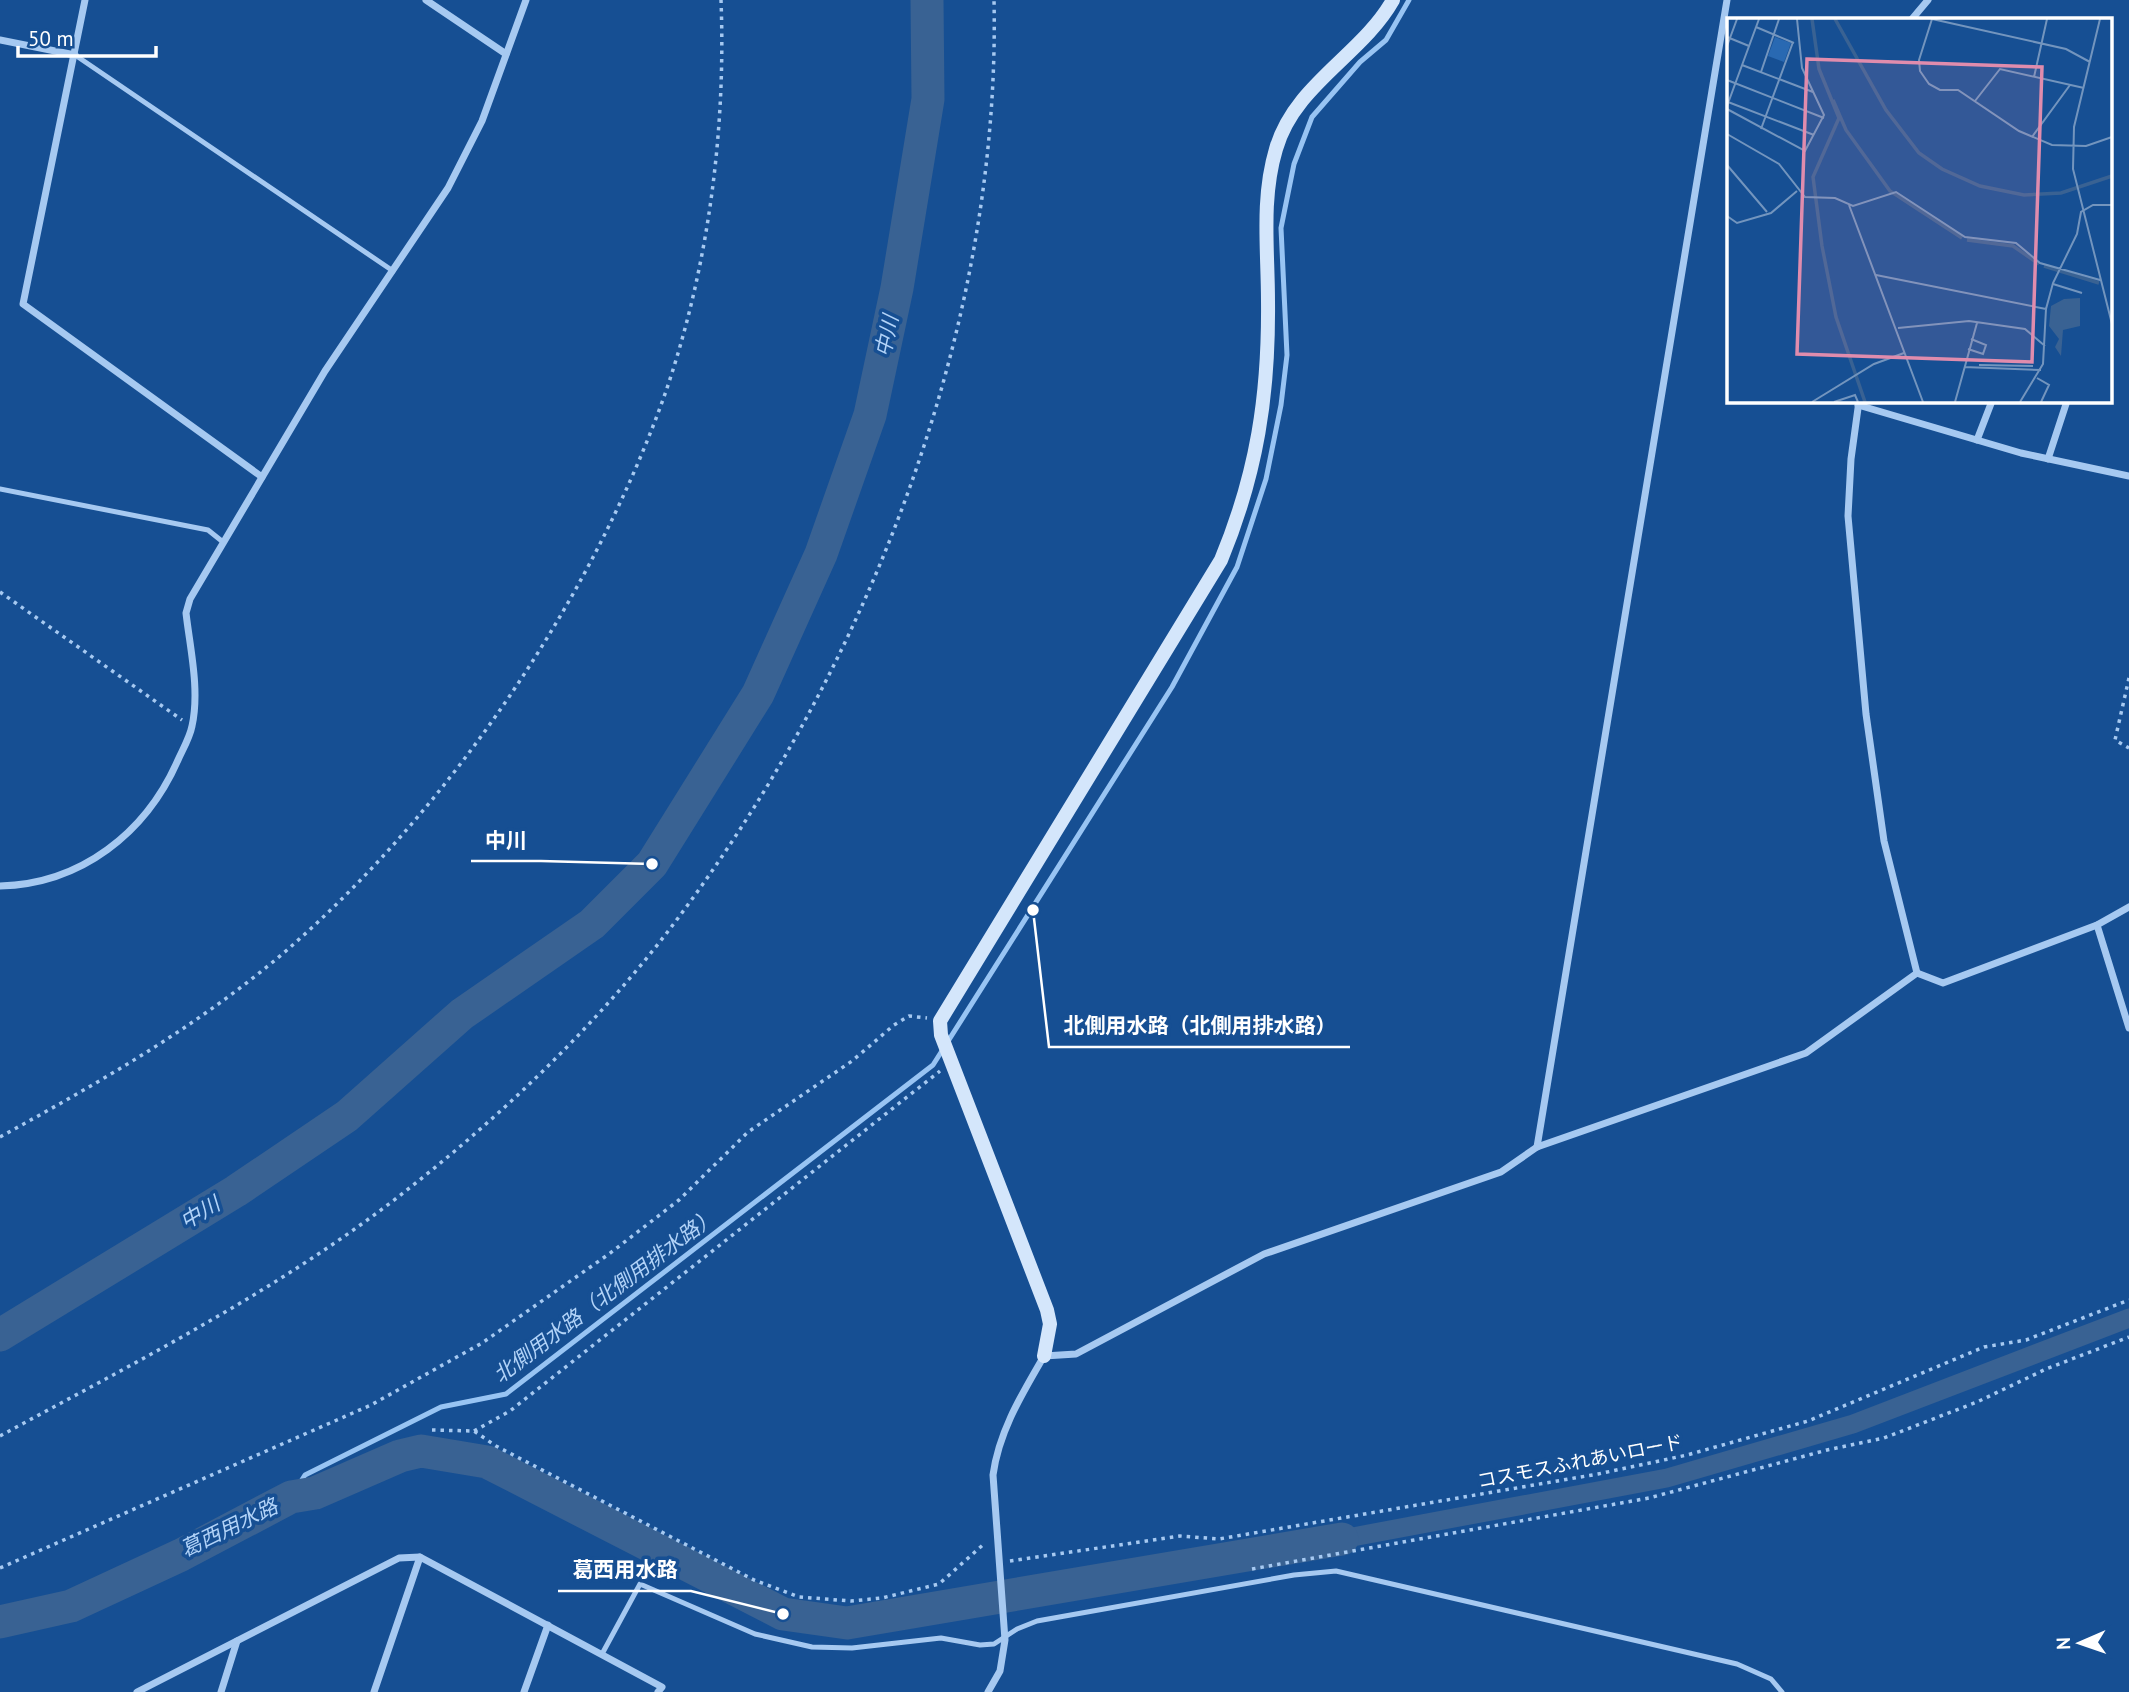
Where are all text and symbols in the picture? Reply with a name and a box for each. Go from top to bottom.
scale bar [18,14,156,58]
inset map [1727,18,2112,402]
text: 50 m [28,25,74,52]
water label: 中川 [869,311,904,359]
callout: 中川 [471,819,541,861]
text: 中川 [485,827,527,854]
callout: 北側用水路（北側用排水路） [1049,1005,1350,1047]
text: 北側用水路（北側用排水路） [1064,1012,1337,1039]
water label: 中川 [175,1189,226,1235]
water label: 北側用水路（北側用排水路） [488,1203,722,1389]
street label: コスモスふれあいロード [1475,1429,1685,1493]
water label: 葛西用水路 [176,1492,284,1563]
callout: 葛西用水路 [558,1549,691,1591]
text: 葛西用水路 [573,1556,678,1583]
north arrow [2045,1608,2115,1678]
text: N [2051,1637,2075,1650]

